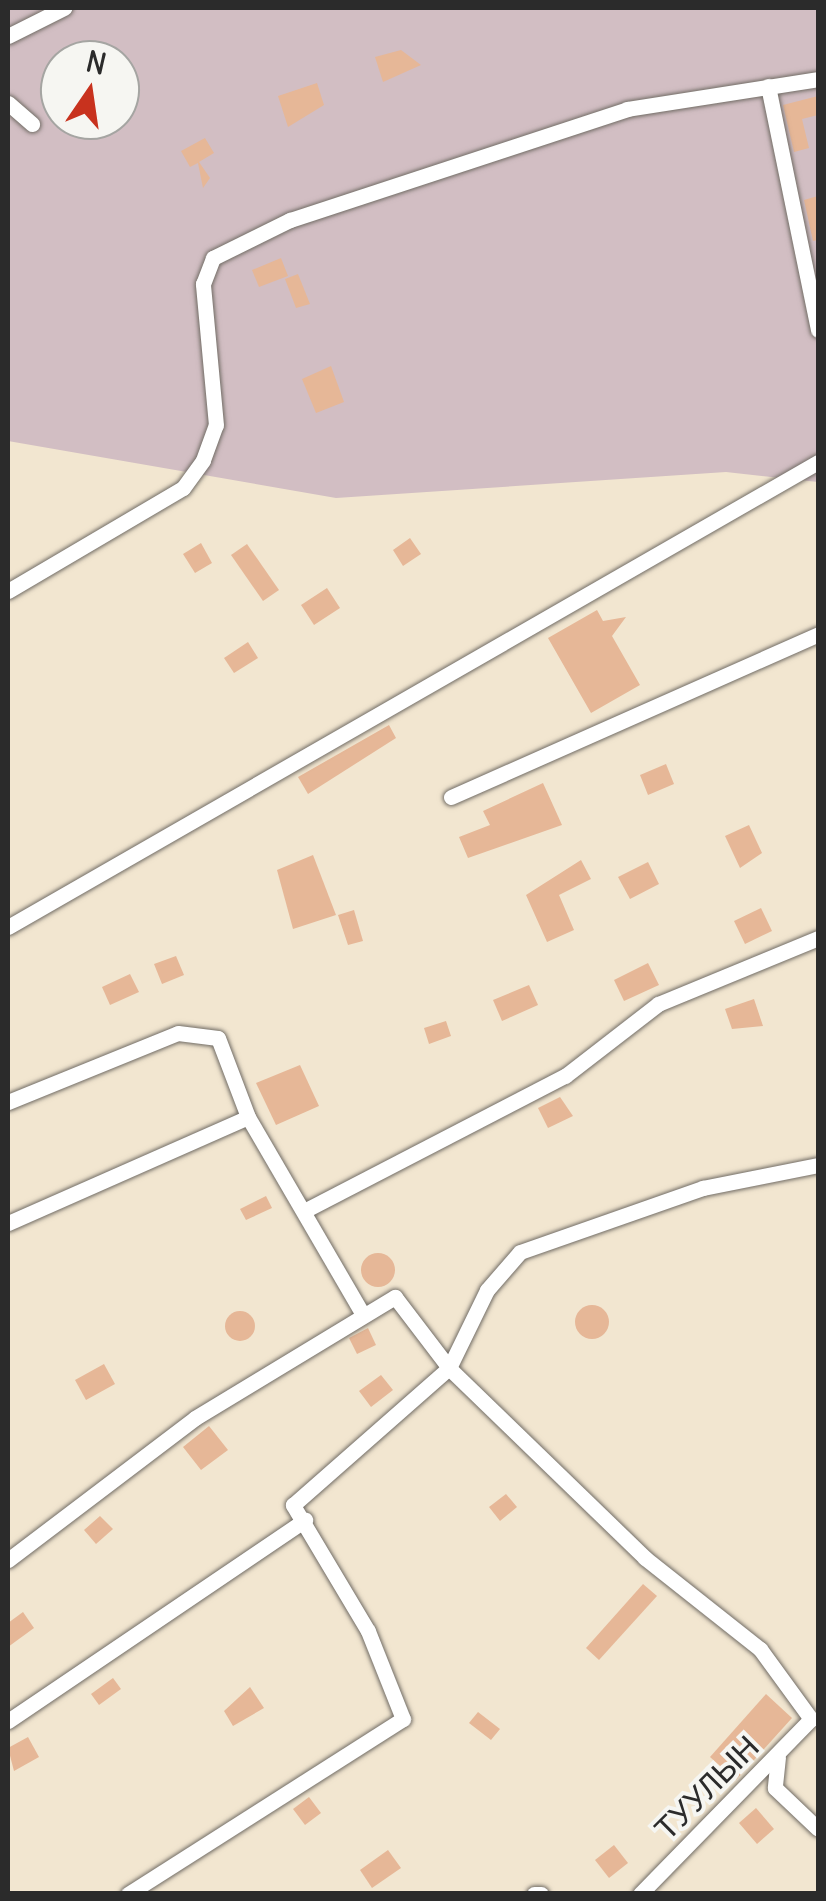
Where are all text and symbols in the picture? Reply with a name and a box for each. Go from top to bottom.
north arrow [40,40,140,140]
text: N [83,43,110,82]
street label: ТУУЛЫН [647,1728,767,1848]

